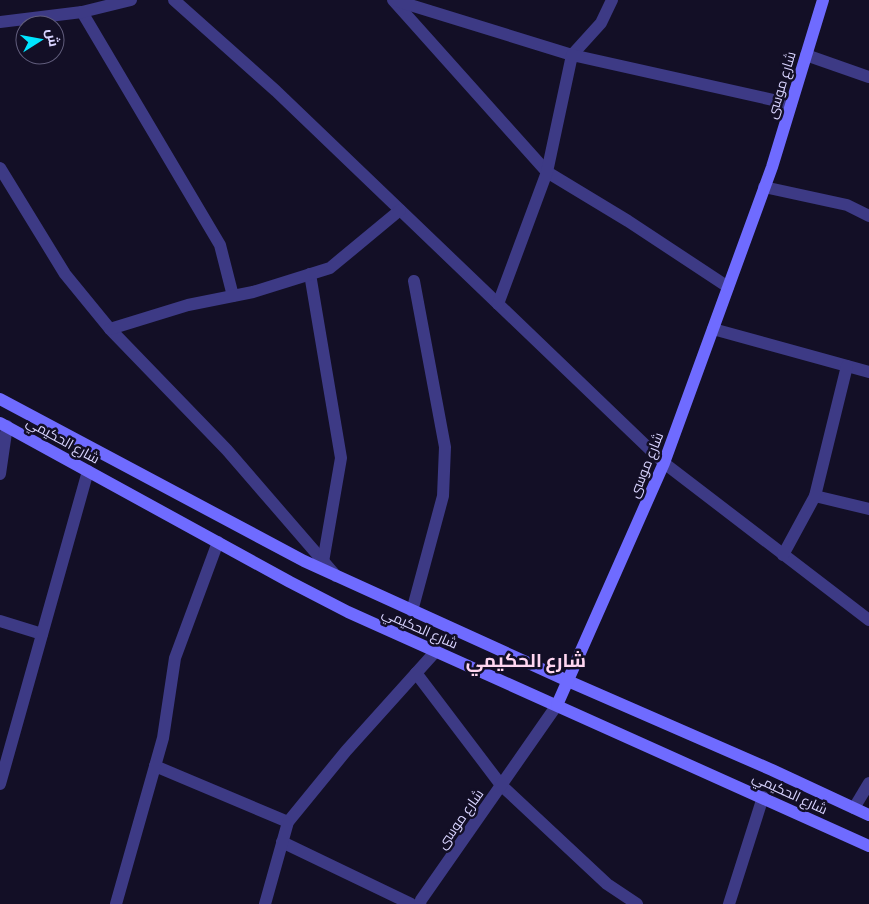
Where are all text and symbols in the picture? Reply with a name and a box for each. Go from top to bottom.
north arrow [15,15,65,65]
text: ش [42,27,63,48]
street label: شارع موسى [762,49,800,121]
street label: شارع الحكيمي [22,412,103,470]
street label: شارع موسى [625,429,667,501]
street label: شارع الحكيمي [378,603,461,655]
district label: شارع الحكيمي [466,648,586,676]
street label: شارع الحكيمي [748,768,831,821]
street label: شارع موسى [433,785,487,853]

